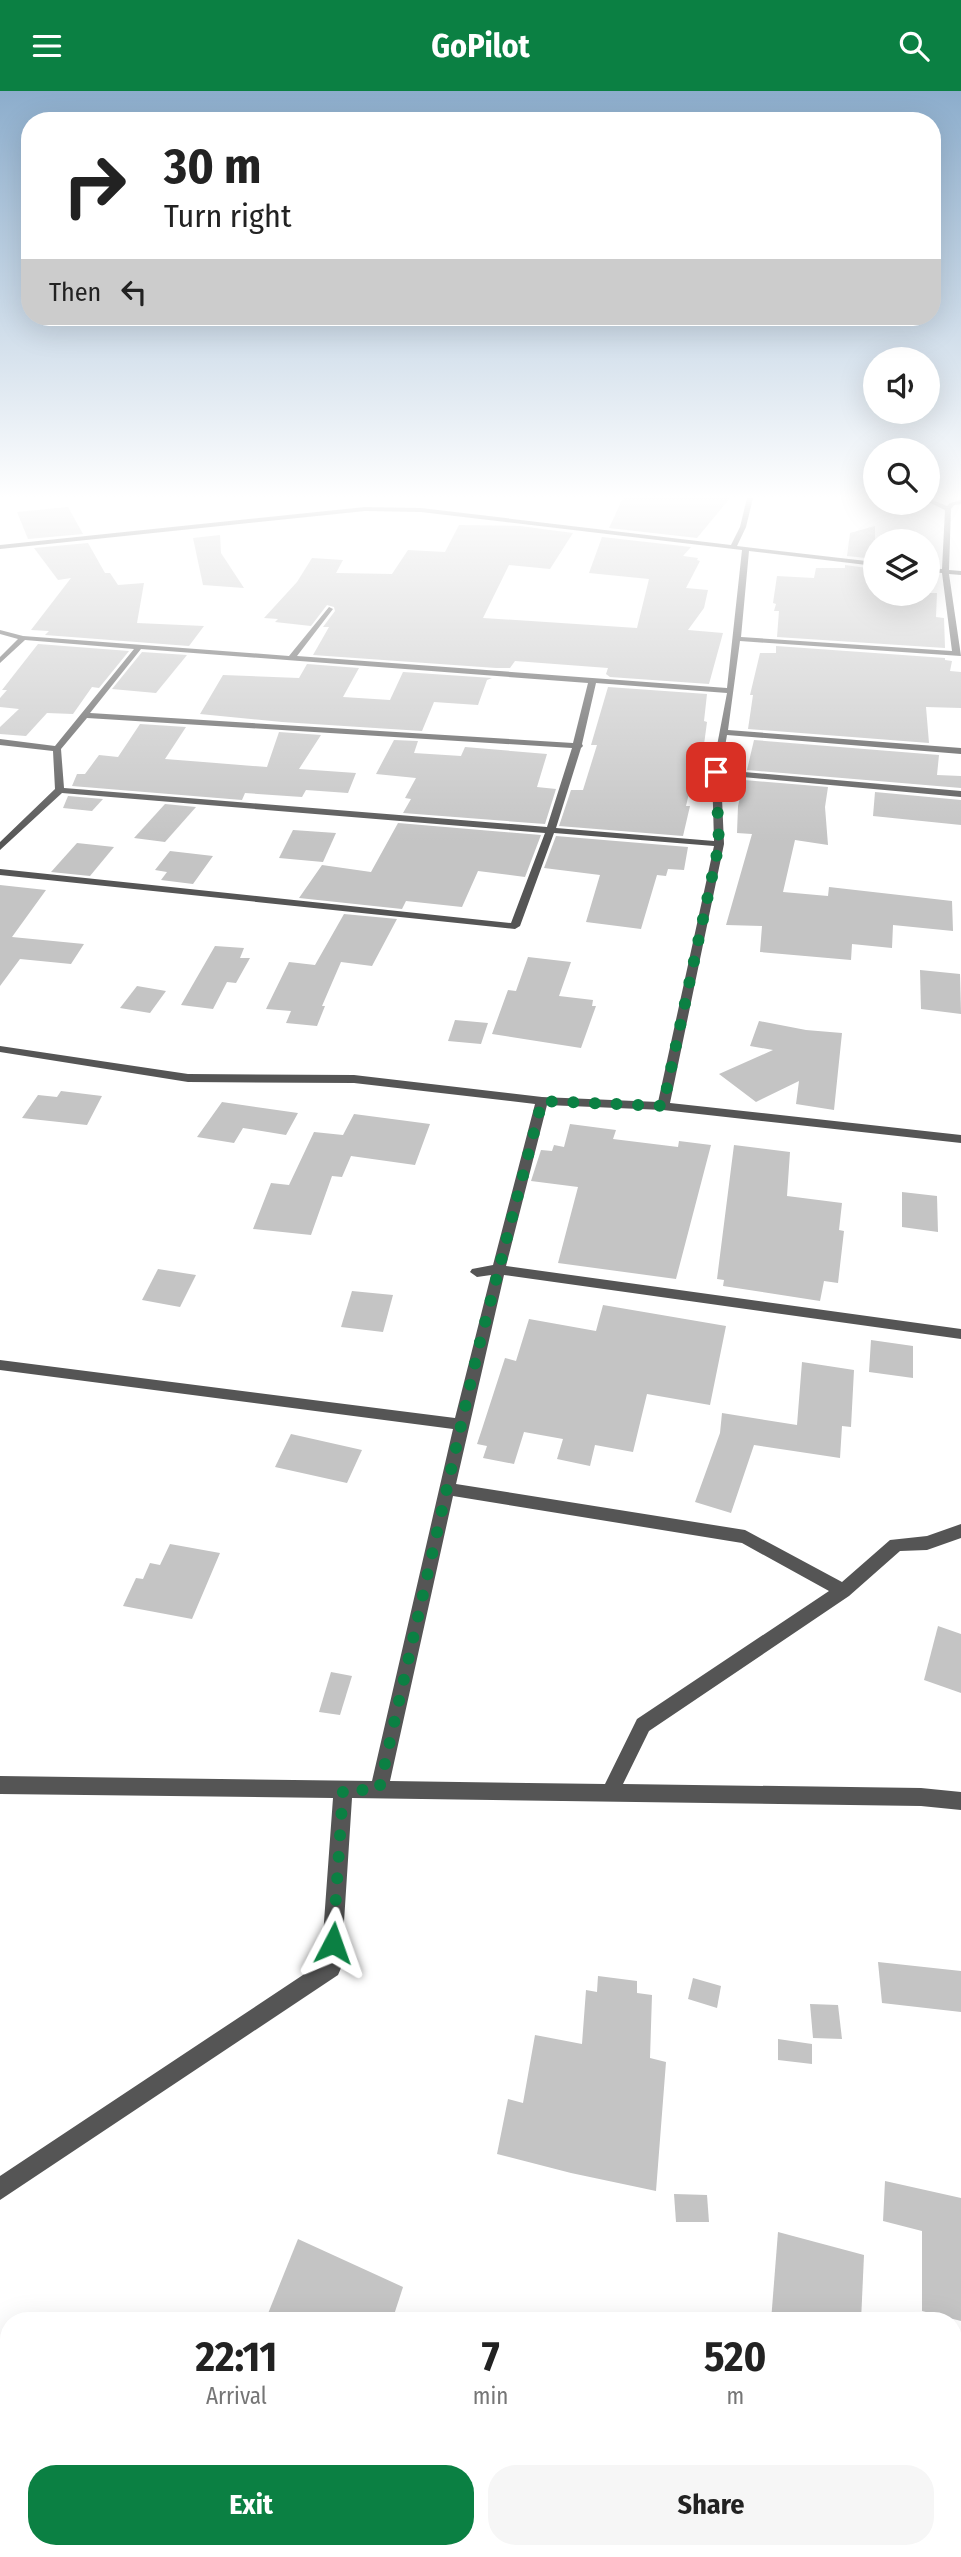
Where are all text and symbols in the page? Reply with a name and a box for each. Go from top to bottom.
icon: menu [28,27,66,65]
text: GoPilot [431,27,530,65]
icon: search [895,27,933,65]
text: 30 m [164,137,262,196]
icon: right [49,140,140,231]
text: Turn right [164,197,291,235]
icon: left [115,273,153,311]
text: Then [49,277,101,308]
map controls [863,347,940,606]
button: sound [863,347,940,424]
button: search [863,438,940,515]
button: layers [863,529,940,606]
pin [686,742,746,802]
icon: arrive [697,753,735,791]
position arrow [296,1906,370,1980]
text: 22:11 [196,2332,277,2382]
text: 7 [482,2332,500,2382]
text: 520 [704,2332,766,2382]
text: Arrival [206,2382,267,2410]
text: min [473,2382,508,2410]
text: m [726,2382,744,2410]
button: Exit [28,2465,474,2545]
button: Share [488,2465,934,2545]

